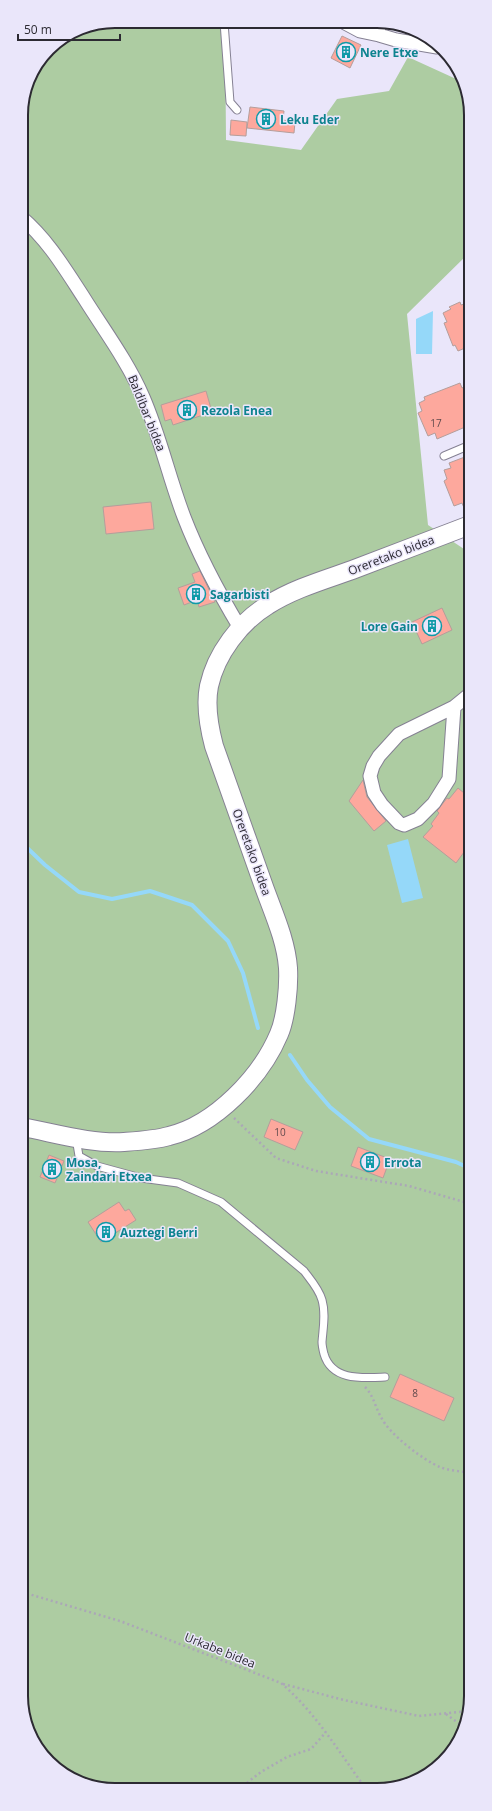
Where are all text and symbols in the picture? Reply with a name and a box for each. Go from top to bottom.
scale bar [18,16,120,42]
text: 50 m [24,21,52,38]
building icon: Nere Etxe [335,41,357,63]
place label: Nere Etxe [360,44,418,61]
building icon: Leku Eder [255,108,277,130]
place label: Leku Eder [280,111,340,128]
street label: Baldibar bidea [124,372,170,454]
building icon: Rezola Enea [176,399,198,421]
place label: Rezola Enea [201,402,272,419]
house number: 17 [430,416,442,430]
street label: Oreretako bidea [345,531,437,579]
building icon: Sagarbisti [185,583,207,605]
place label: Sagarbisti [210,586,269,603]
building icon: Lore Gain [421,615,443,637]
place label: Lore Gain [361,618,418,635]
street label: Oreretako bidea [228,806,276,898]
house number: 10 [274,1125,286,1139]
building icon: Errota [359,1151,381,1173]
place label: Mosa, Zaindari Etxea [66,1154,152,1185]
place label: Errota [384,1154,422,1171]
building icon: Mosa, Zaindari Etxea [41,1158,63,1180]
building icon: Auztegi Berri [95,1221,117,1243]
place label: Auztegi Berri [120,1224,198,1241]
house number: 8 [412,1386,418,1400]
street label: Urkabe bidea [182,1628,258,1672]

